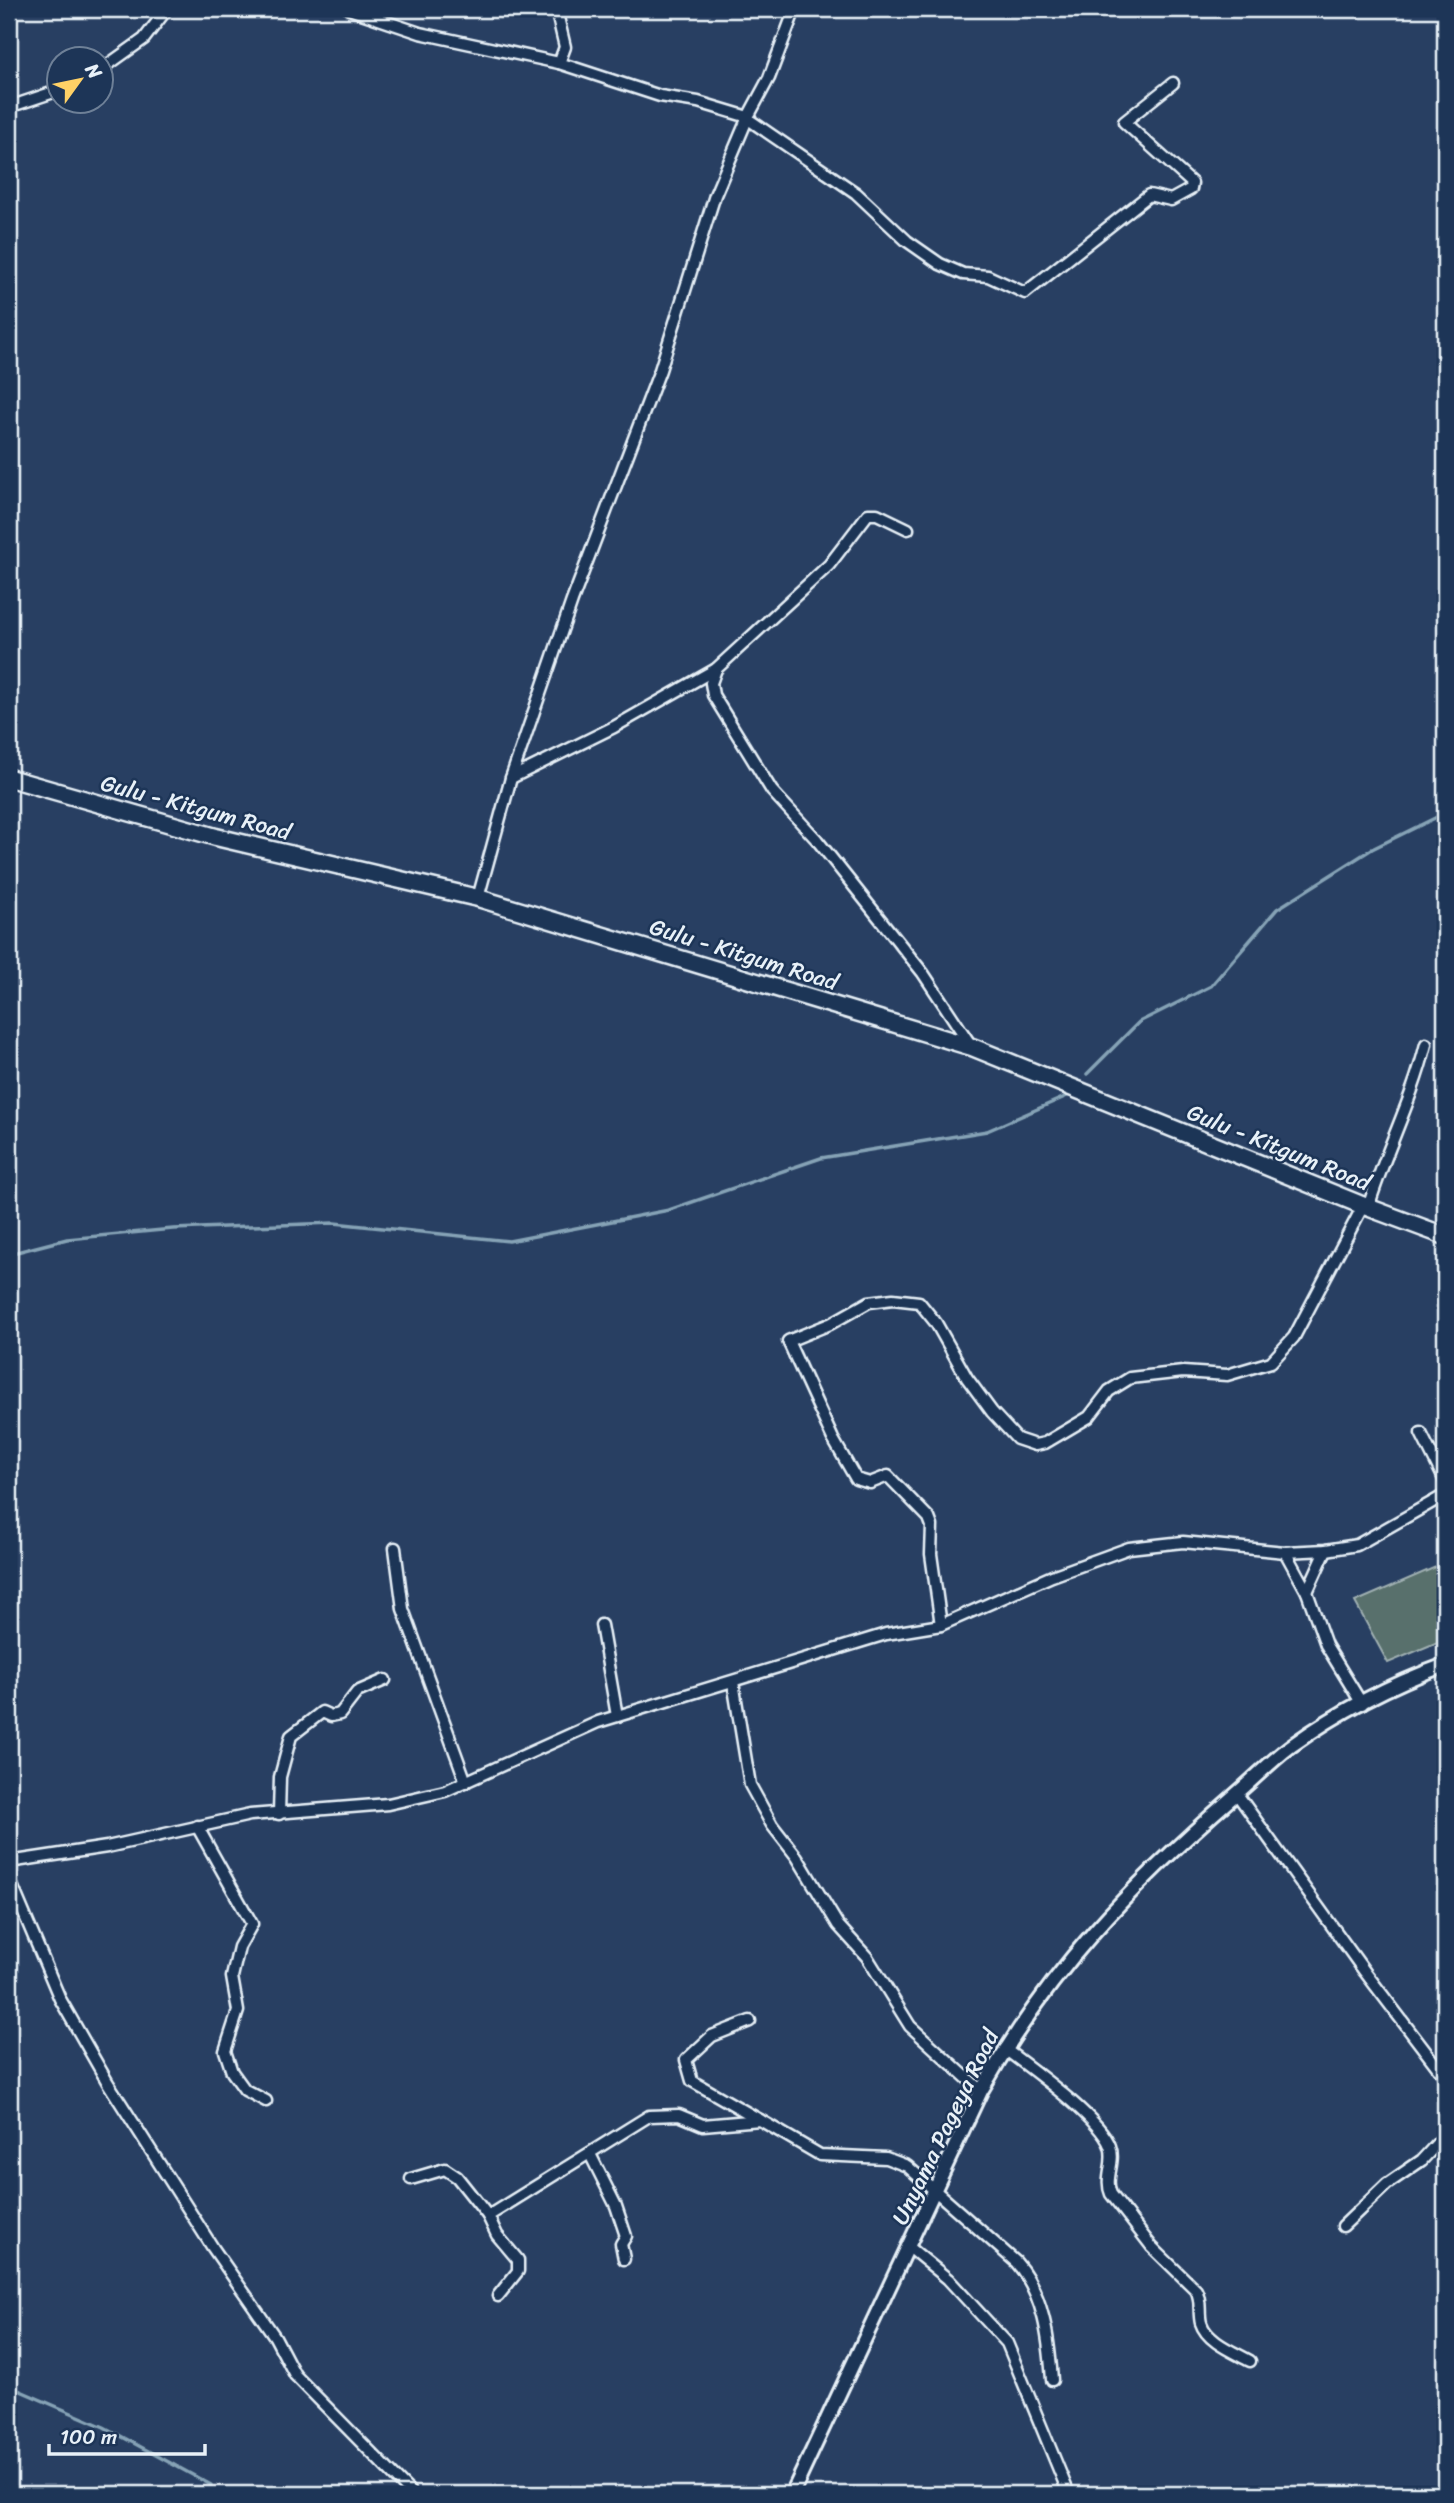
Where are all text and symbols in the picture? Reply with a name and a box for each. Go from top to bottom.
north arrow [46,46,116,116]
text: N [76,56,112,86]
street label: Gulu - Kitgum Road [96,762,297,853]
street label: Gulu - Kitgum Road [644,906,845,1003]
street label: Gulu - Kitgum Road [1181,1092,1379,1204]
street label: Unyama Pageya Road [880,2021,1012,2232]
scale bar [49,2412,205,2456]
text: 100 m [60,2418,117,2456]

